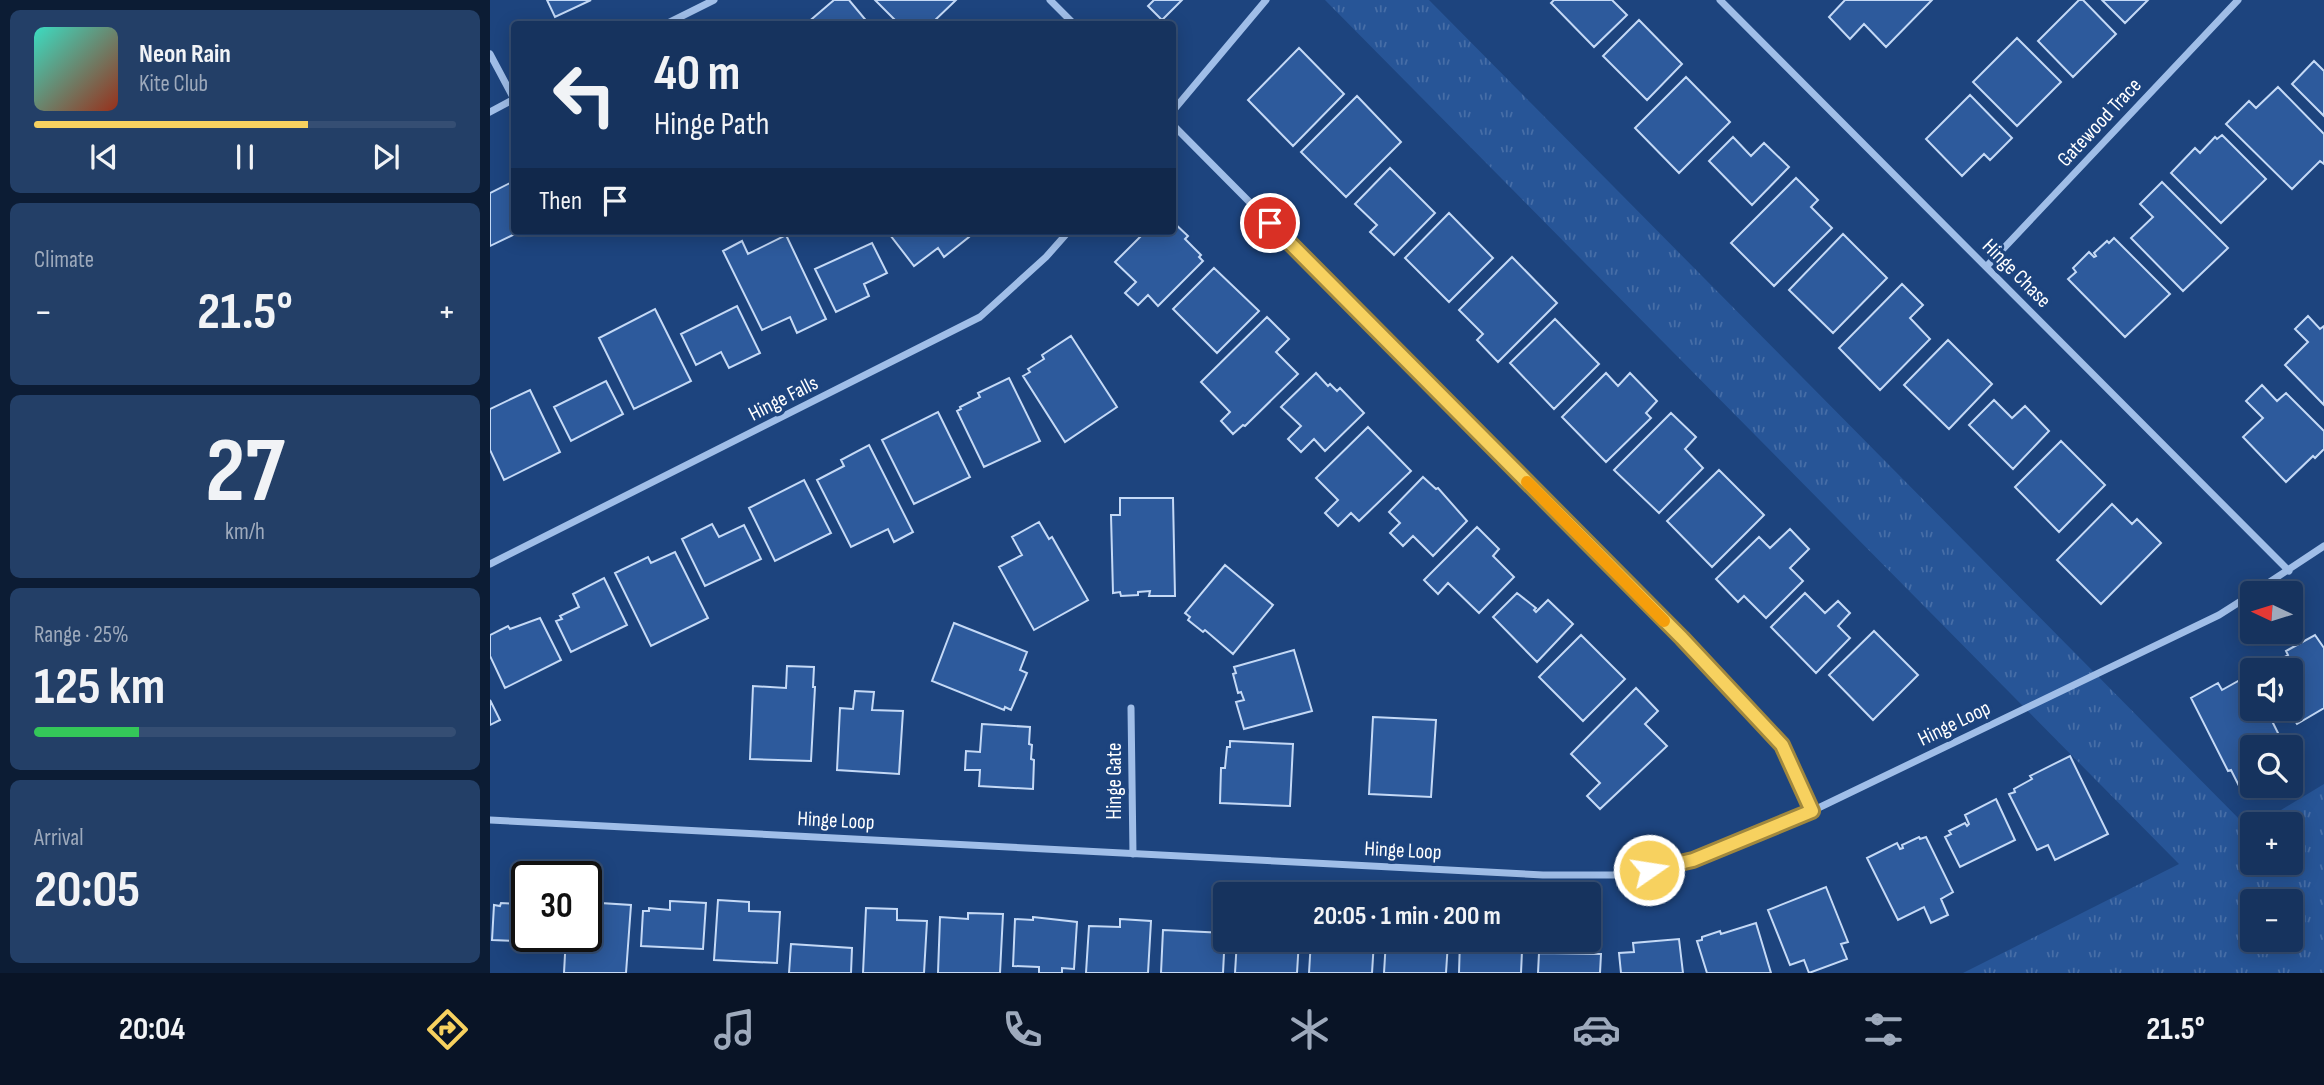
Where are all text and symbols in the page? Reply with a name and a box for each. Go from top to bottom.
text: Neon Rain [139,39,231,70]
text: 40 m [654,45,740,104]
icon: left [539,49,630,140]
text: Kite Club [139,70,208,98]
street label: Gatewood Trace [2052,73,2147,172]
text: Hinge Path [654,105,769,144]
icon: previous [85,138,123,176]
icon: pause [226,138,264,176]
icon: next [367,138,405,176]
icon: arrive [596,182,634,220]
text: Then [539,186,582,217]
pin [1240,193,1300,253]
icon: arrive [1251,204,1289,242]
street label: Hinge Chase [1977,234,2056,313]
text: Climate [34,246,94,274]
text: 21.5° [197,281,293,344]
text: − [34,290,53,335]
text: + [437,290,456,335]
street label: Hinge Falls [744,370,822,427]
text: 27 [205,418,285,527]
text: km/h [225,518,265,546]
north arrow [2240,581,2303,644]
map controls [2240,581,2303,952]
text: Range · 25% [34,621,129,649]
text: 125 km [34,656,165,719]
button: sound [2240,658,2303,721]
street label: Hinge Loop [1914,695,1994,752]
button: search [2240,735,2303,798]
street label: Hinge Gate [1102,743,1127,819]
street label: Hinge Loop [797,806,875,835]
button: + [2240,812,2303,875]
text: Arrival [34,824,83,852]
position arrow [1612,833,1686,907]
street label: Hinge Loop [1364,836,1442,865]
text: 20:05 [34,859,140,922]
speed limit sign: 30 [511,861,602,952]
button: − [2240,889,2303,952]
text: 20:05 · 1 min · 200 m [1313,901,1501,932]
icon: directions [423,1005,472,1054]
icon: music [710,1005,759,1054]
icon: phone [998,1005,1047,1054]
icon: climate [1285,1005,1334,1054]
icon: car [1572,1005,1621,1054]
icon: filters [1859,1005,1908,1054]
text: 20:04 [119,1010,185,1049]
text: 21.5° [2146,1010,2205,1049]

